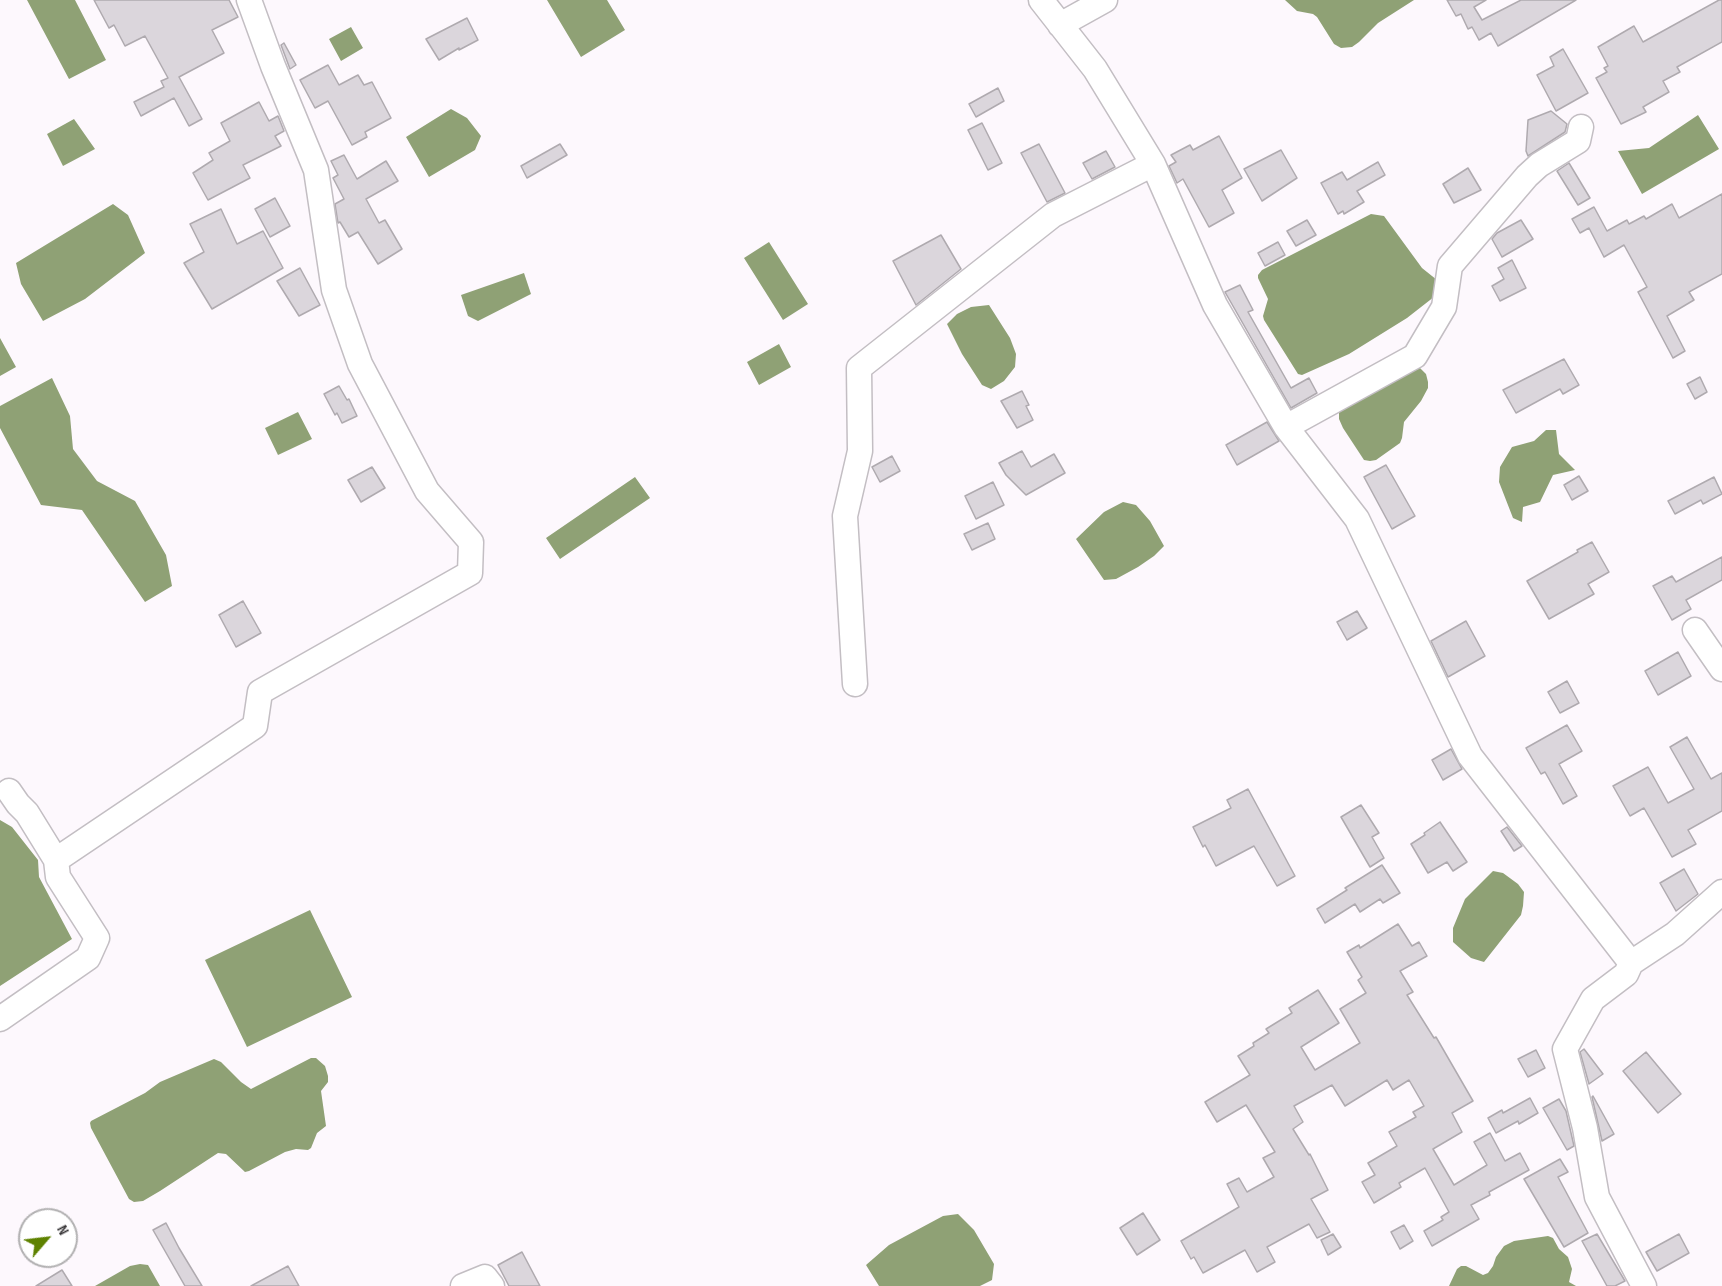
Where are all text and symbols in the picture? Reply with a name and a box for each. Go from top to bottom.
north arrow [18,1208,78,1268]
text: N [52,1222,73,1238]

